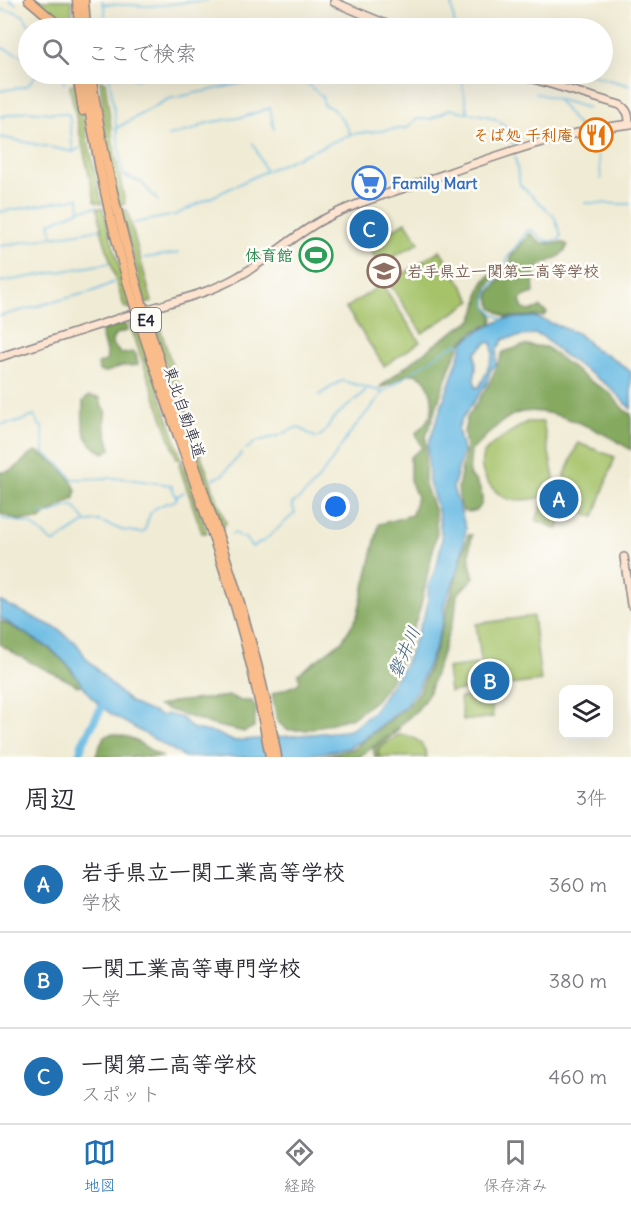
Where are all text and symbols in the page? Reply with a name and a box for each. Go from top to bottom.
search box [18,18,613,84]
icon: search [39,35,72,68]
text: ここで検索 [87,39,197,67]
restaurant icon: そば処 千利庵 [578,117,614,153]
place label: そば処 千利庵 [473,125,573,145]
supermarket icon: Family Mart [351,165,387,201]
place label: Family Mart [392,173,478,194]
pin: C [350,206,388,252]
sports icon: 体育館 [298,237,334,273]
place label: 体育館 [245,245,293,265]
school or university icon: 岩手県立一関第二高等学校 [366,253,402,289]
place label: 岩手県立一関第二高等学校 [407,261,599,281]
road number: E4 [131,308,161,332]
street label: 東北自動車道 [160,363,210,461]
pin: A [540,476,578,522]
your location [321,492,350,521]
water label: 磐井川 [383,623,425,681]
pin: B [470,658,510,704]
map controls [559,685,613,739]
button: layers [559,685,613,739]
text: 周辺 [24,782,76,815]
text: 3件 [576,785,607,810]
text: 岩手県立一関工業高等学校 [81,858,345,886]
text: A [37,872,50,897]
text: 360 m [549,872,607,897]
text: 学校 [81,889,121,914]
text: 一関工業高等専門学校 [81,954,301,982]
text: B [37,968,50,993]
text: 380 m [549,968,607,993]
text: 大学 [81,985,121,1010]
text: 一関第二高等学校 [81,1050,257,1078]
text: C [37,1064,50,1089]
text: 460 m [548,1064,607,1089]
text: スポット [81,1081,161,1106]
tab: 地図 [83,1136,116,1196]
tab: 経路 [283,1136,316,1196]
tab: 保存済み [483,1136,547,1196]

